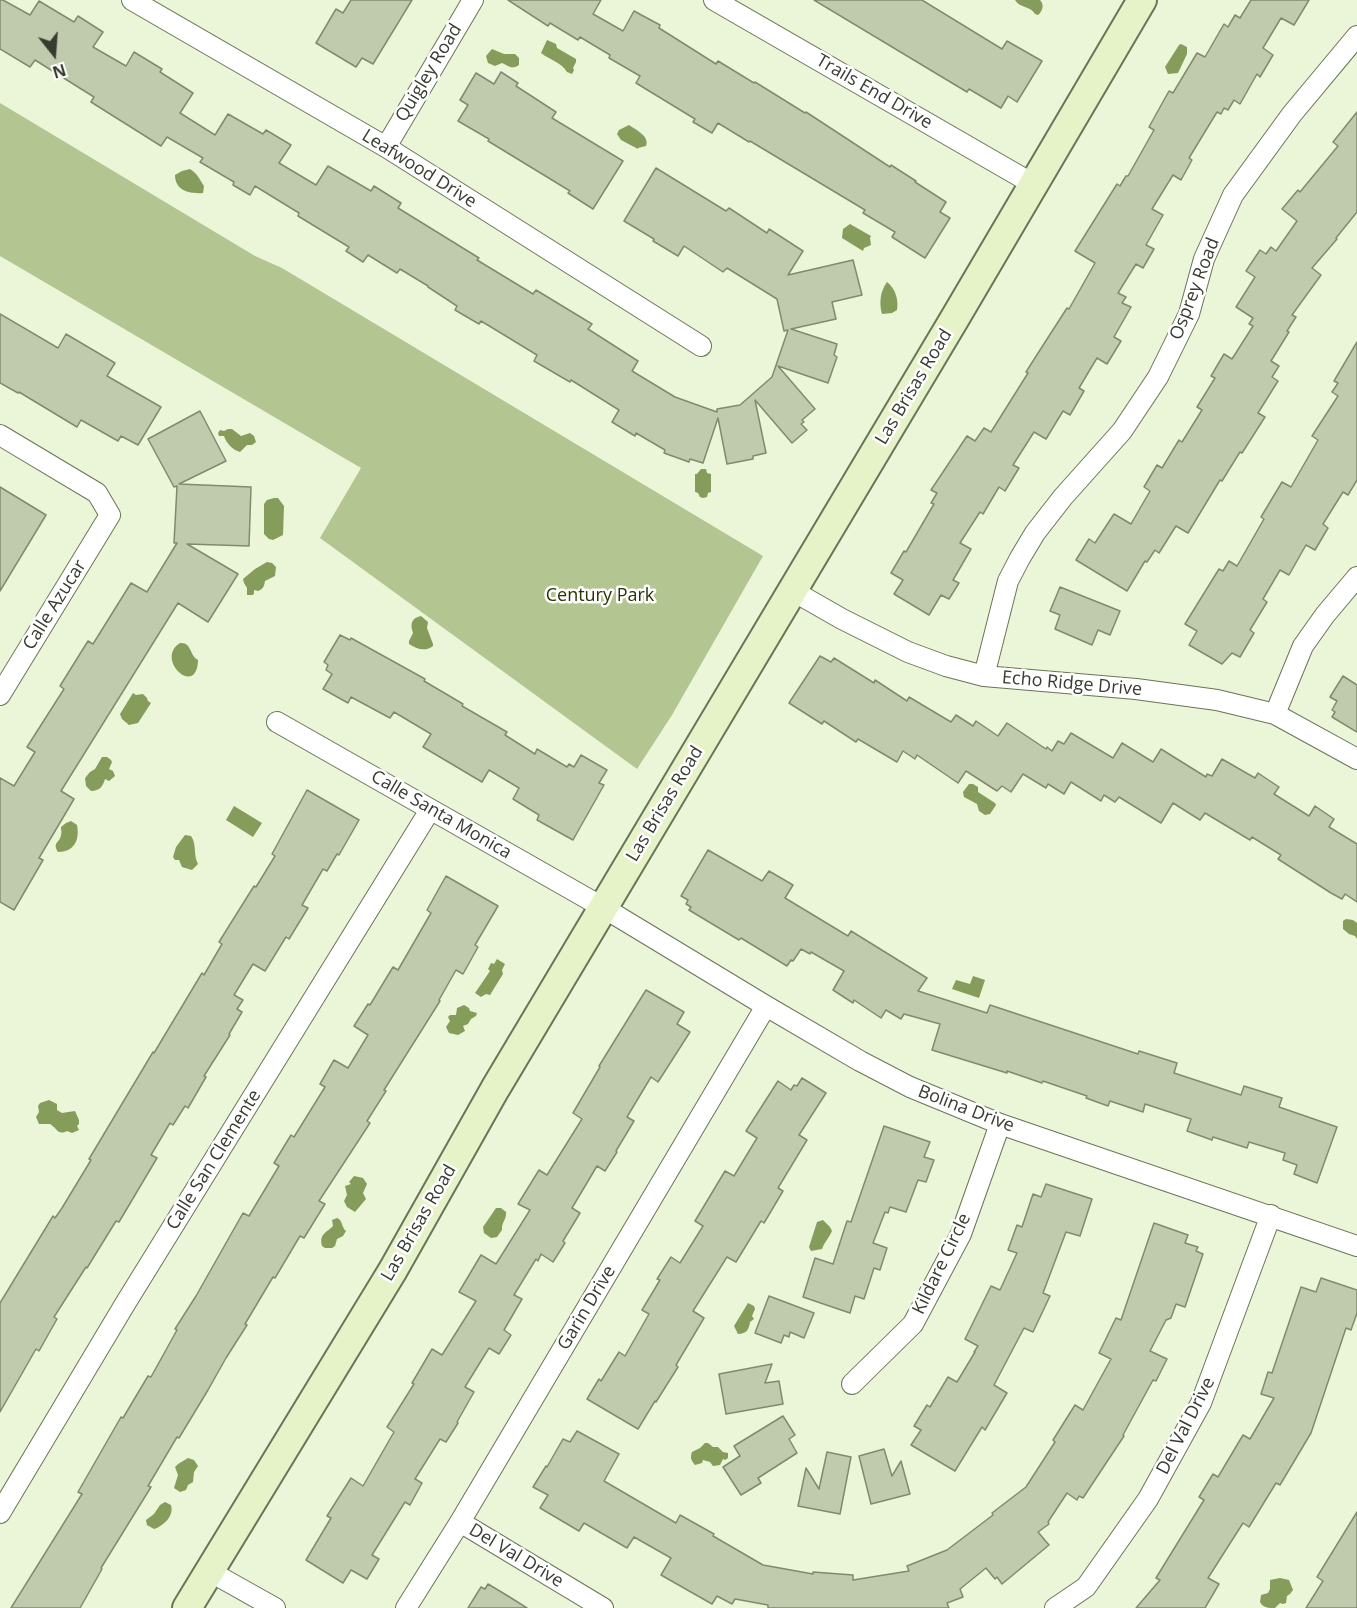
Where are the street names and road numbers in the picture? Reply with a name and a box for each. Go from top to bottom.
street label: Quigley Road [391,20,467,126]
street label: Trails End Drive [812,50,936,134]
street label: Leafwood Drive [358,125,480,213]
street label: Osprey Road [1166,235,1224,343]
street label: Las Brisas Road [871,325,957,449]
street label: Calle Azucar [19,556,91,654]
street label: Echo Ridge Drive [1001,667,1143,701]
street label: Las Brisas Road [622,742,708,866]
street label: Calle Santa Monica [367,766,515,864]
street label: Bolina Drive [915,1081,1017,1137]
street label: Calle San Clemente [162,1086,266,1234]
street label: Las Brisas Road [377,1161,461,1285]
street label: Kildare Circle [908,1210,976,1318]
street label: Garin Drive [553,1262,621,1354]
street label: Del Val Drive [1152,1374,1220,1478]
street label: Del Val Drive [465,1519,567,1593]

